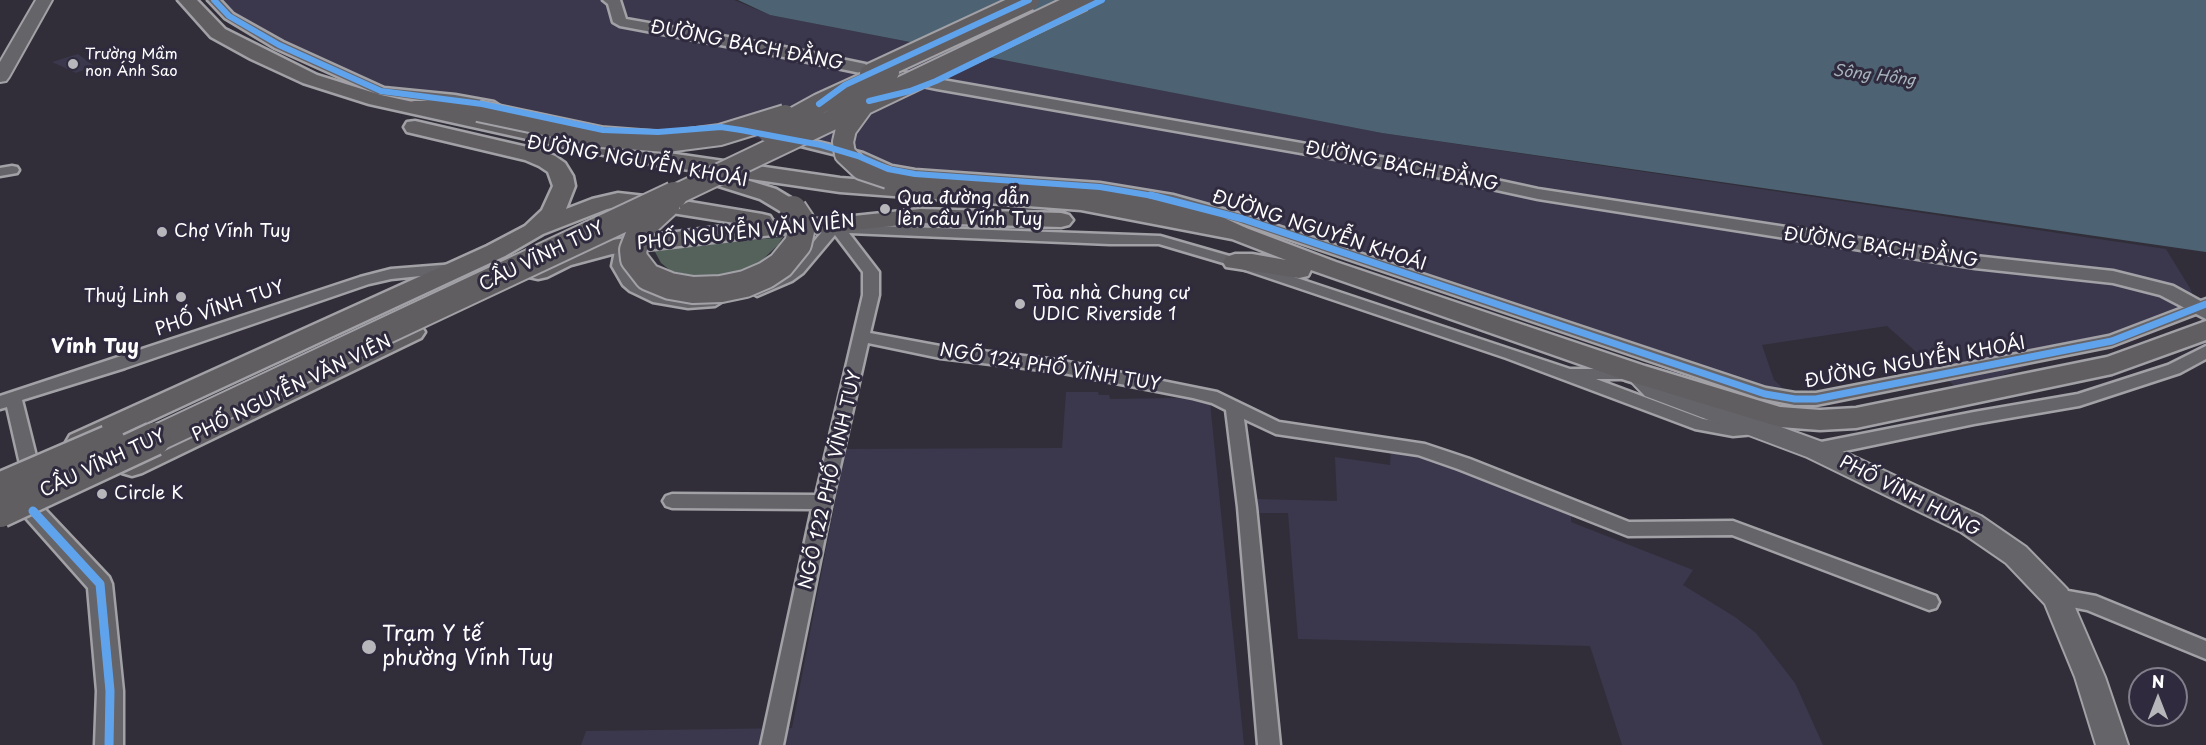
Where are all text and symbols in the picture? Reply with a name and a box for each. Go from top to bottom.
street label: ĐƯỜNG BẠCH ĐẰNG [648,17,846,75]
place label: Trường Mầm non Ánh Sao [85,46,178,81]
marker: Trường Mầm non Ánh Sao [66,57,80,71]
water label: Sông Hồng [1832,61,1916,91]
street label: ĐƯỜNG NGUYỄN KHOÁI [525,132,749,192]
street label: ĐƯỜNG BẠCH ĐẰNG [1303,138,1501,196]
street label: ĐƯỜNG NGUYỄN KHOÁI [1209,186,1429,276]
place label: Qua đường dẫn lên cầu Vĩnh Tuy [897,188,1043,230]
marker: Qua đường dẫn lên cầu Vĩnh Tuy [878,202,892,216]
street label: PHỐ NGUYỄN VĂN VIÊN [636,211,856,255]
street label: CẦU VĨNH TUY [476,217,608,297]
place label: Chợ Vĩnh Tuy [174,221,291,243]
street label: ĐƯỜNG BẠCH ĐẰNG [1782,224,1980,272]
marker: Chợ Vĩnh Tuy [155,225,169,239]
street label: PHỐ VĨNH TUY [153,277,287,341]
place label: Tòa nhà Chung cư UDIC Riverside 1 [1032,283,1189,326]
place label: Thuỷ Linh [84,286,169,308]
marker: Thuỷ Linh [174,290,188,304]
marker: Tòa nhà Chung cư UDIC Riverside 1 [1013,297,1027,311]
street label: PHỐ NGUYỄN VĂN VIÊN [189,331,395,447]
street label: ĐƯỜNG NGUYỄN KHOÁI [1803,333,2027,393]
district label: Vĩnh Tuy [51,335,139,359]
street label: NGÕ 124 PHỐ VĨNH TUY [938,340,1162,396]
street label: NGÕ 122 PHỐ VĨNH TUY [795,369,867,591]
street label: CẦU VĨNH TUY [37,425,169,503]
street label: PHỐ VĨNH HƯNG [1836,452,1984,542]
place label: Circle K [114,483,184,505]
marker: Circle K [95,487,109,501]
place label: Trạm Y tế phường Vĩnh Tuy [382,622,554,672]
marker: Trạm Y tế phường Vĩnh Tuy [360,638,378,656]
north arrow [2128,667,2188,727]
text: N [2152,669,2164,693]

